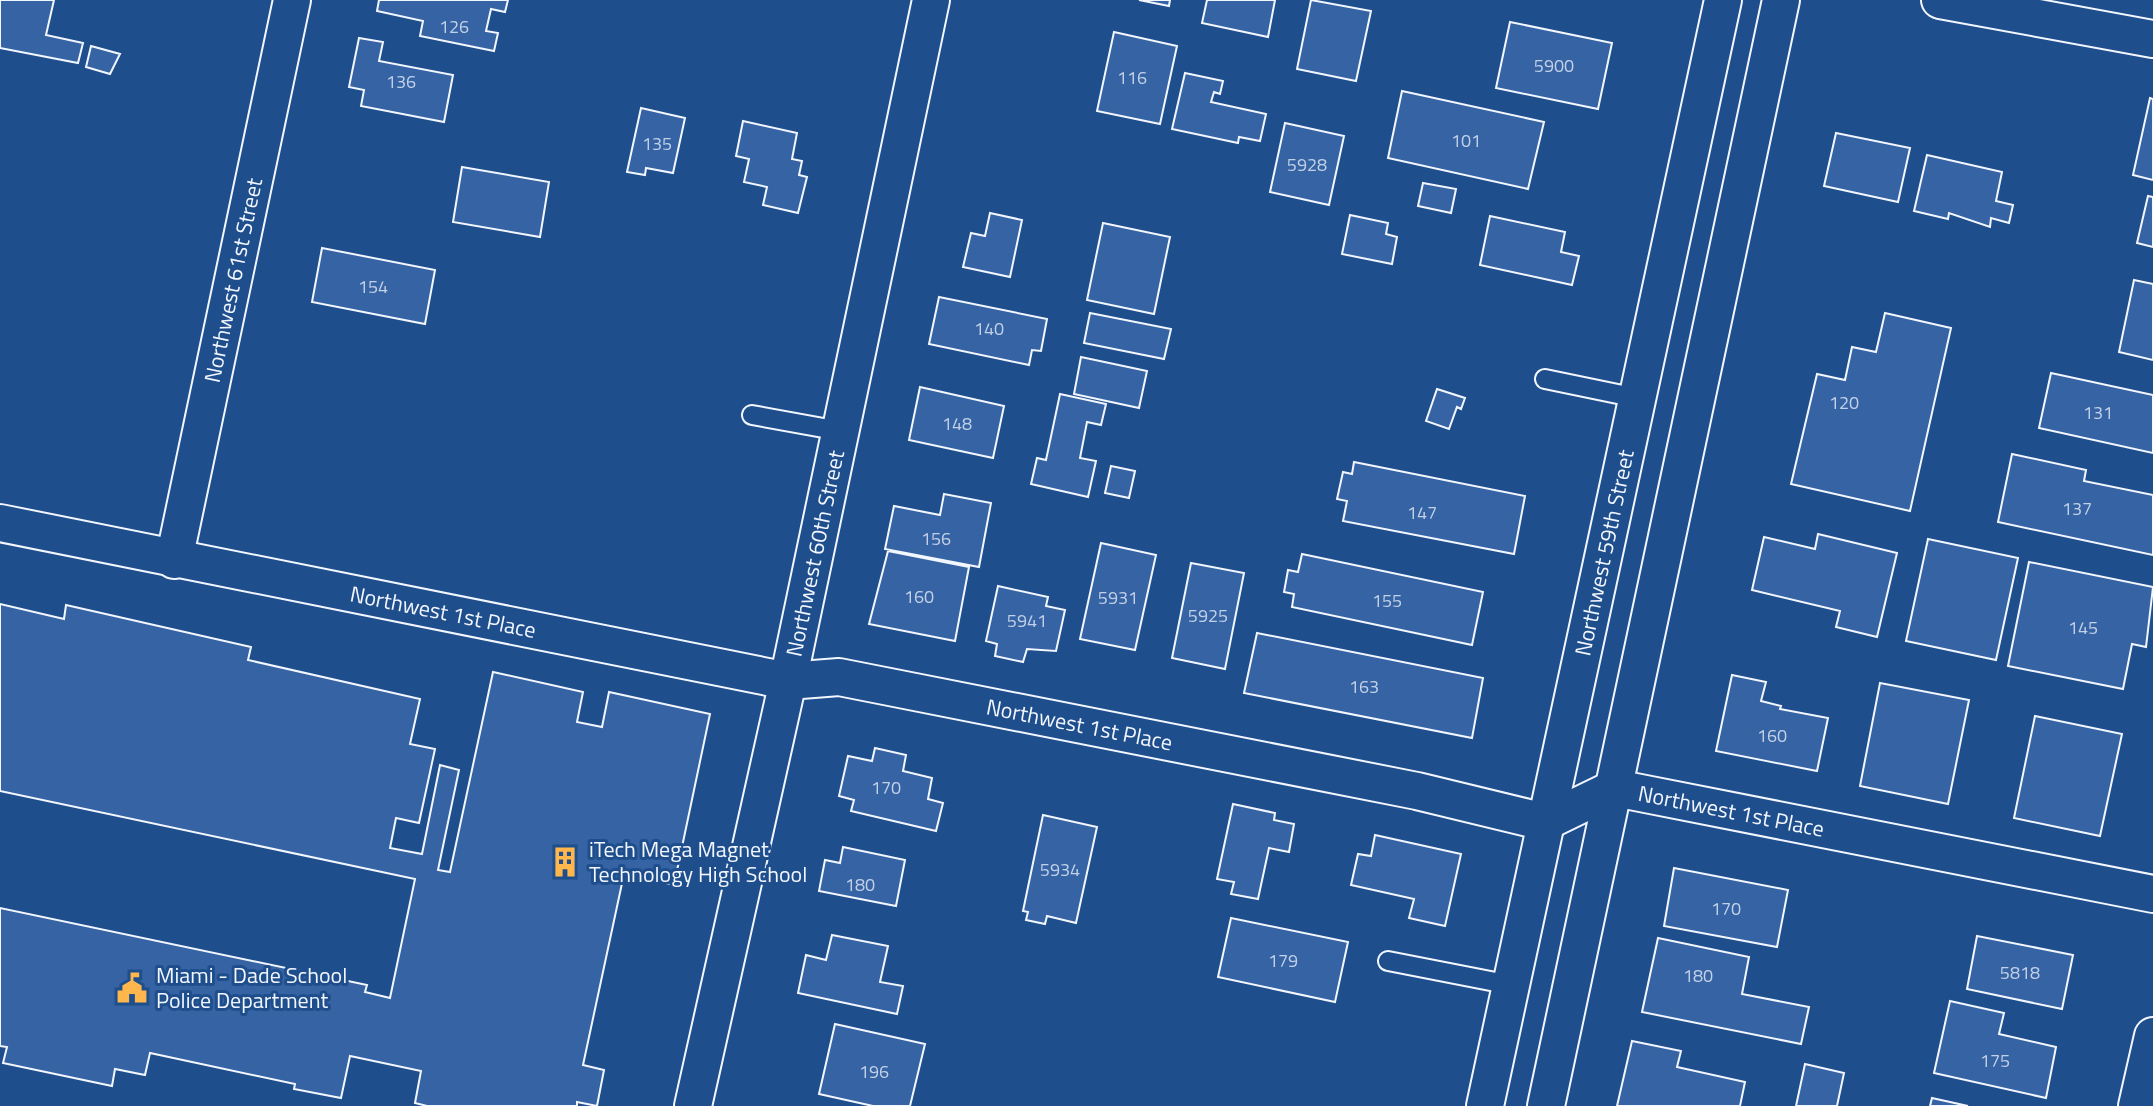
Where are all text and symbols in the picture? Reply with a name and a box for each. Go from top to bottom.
house number: 126 [439,13,469,40]
house number: 5900 [1534,52,1574,79]
house number: 116 [1117,64,1147,91]
house number: 136 [386,68,416,95]
house number: 101 [1451,127,1481,154]
house number: 135 [642,130,672,157]
house number: 5928 [1287,151,1327,178]
street label: Northwest 61st Street [195,174,271,386]
house number: 154 [358,273,388,300]
house number: 140 [974,315,1004,342]
house number: 120 [1829,389,1859,416]
house number: 131 [2083,399,2113,426]
house number: 148 [942,410,972,437]
street label: Northwest 59th Street [1565,446,1643,659]
street label: Northwest 60th Street [777,447,853,659]
house number: 137 [2062,495,2092,522]
house number: 147 [1407,499,1437,526]
house number: 156 [921,525,951,552]
street label: Northwest 1st Place [347,577,539,647]
house number: 160 [904,583,934,610]
house number: 5931 [1098,584,1138,611]
house number: 155 [1372,587,1402,614]
house number: 5925 [1188,602,1228,629]
house number: 5941 [1007,607,1047,634]
house number: 145 [2068,614,2098,641]
house number: 163 [1349,673,1379,700]
street label: Northwest 1st Place [984,689,1176,759]
house number: 160 [1757,722,1787,749]
house number: 170 [871,774,901,801]
street label: Northwest 1st Place [1635,776,1827,846]
place label: iTech Mega Magnet Technology High School [589,832,807,891]
building icon: iTech Mega Magnet Technology High School [548,845,582,879]
house number: 5934 [1040,856,1080,883]
house number: 180 [845,871,875,898]
house number: 170 [1711,895,1741,922]
house number: 179 [1268,947,1298,974]
place label: Miami - Dade School Police Department [156,958,347,1017]
house number: 5818 [2000,959,2040,986]
house number: 180 [1683,962,1713,989]
public building icon: Miami - Dade School Police Department [115,971,149,1005]
house number: 175 [1980,1047,2010,1074]
house number: 196 [859,1058,889,1085]

